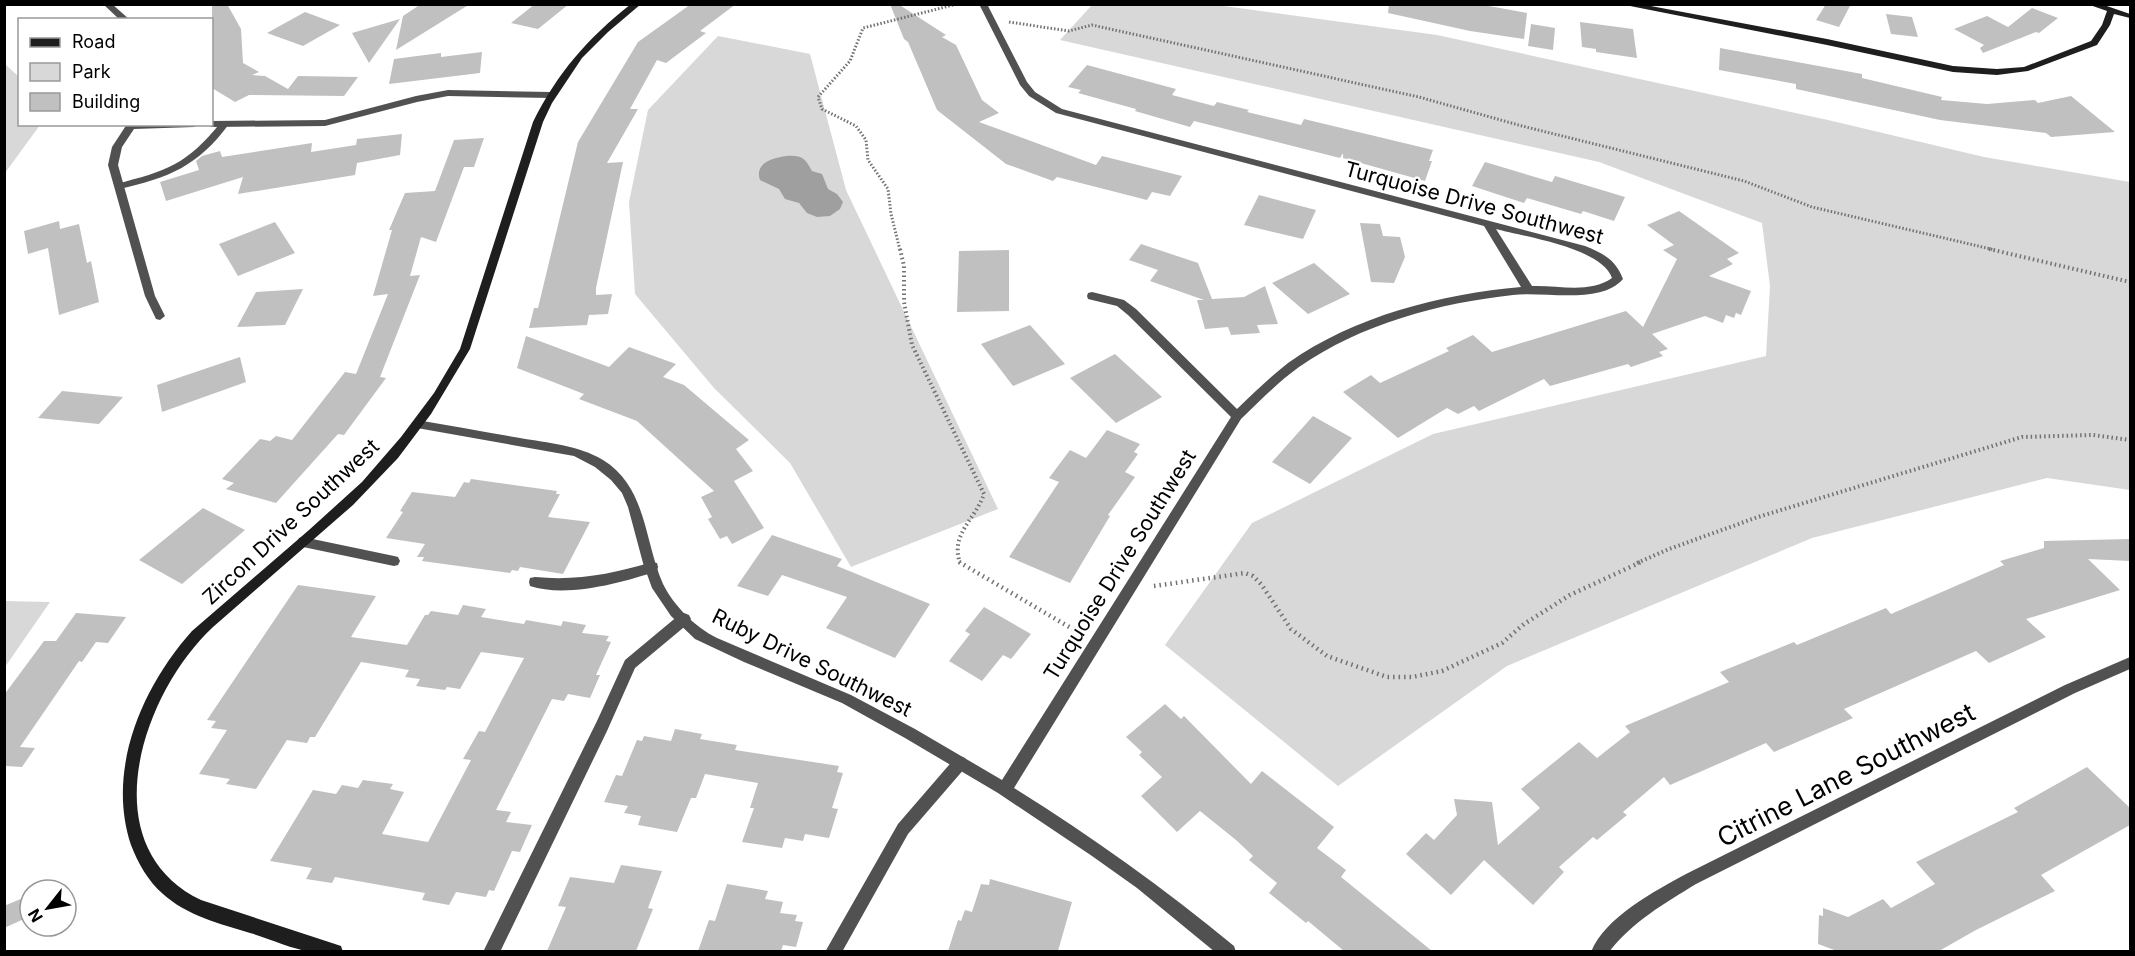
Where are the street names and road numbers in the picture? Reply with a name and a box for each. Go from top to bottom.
street label: Turquoise Drive Southwest [1342,156,1606,249]
street label: Zircon Drive Southwest [197,433,384,610]
street label: Turquoise Drive Southwest [1038,445,1201,685]
street label: Ruby Drive Southwest [708,603,916,722]
street label: Citrine Lane Southwest [1712,696,1980,853]

